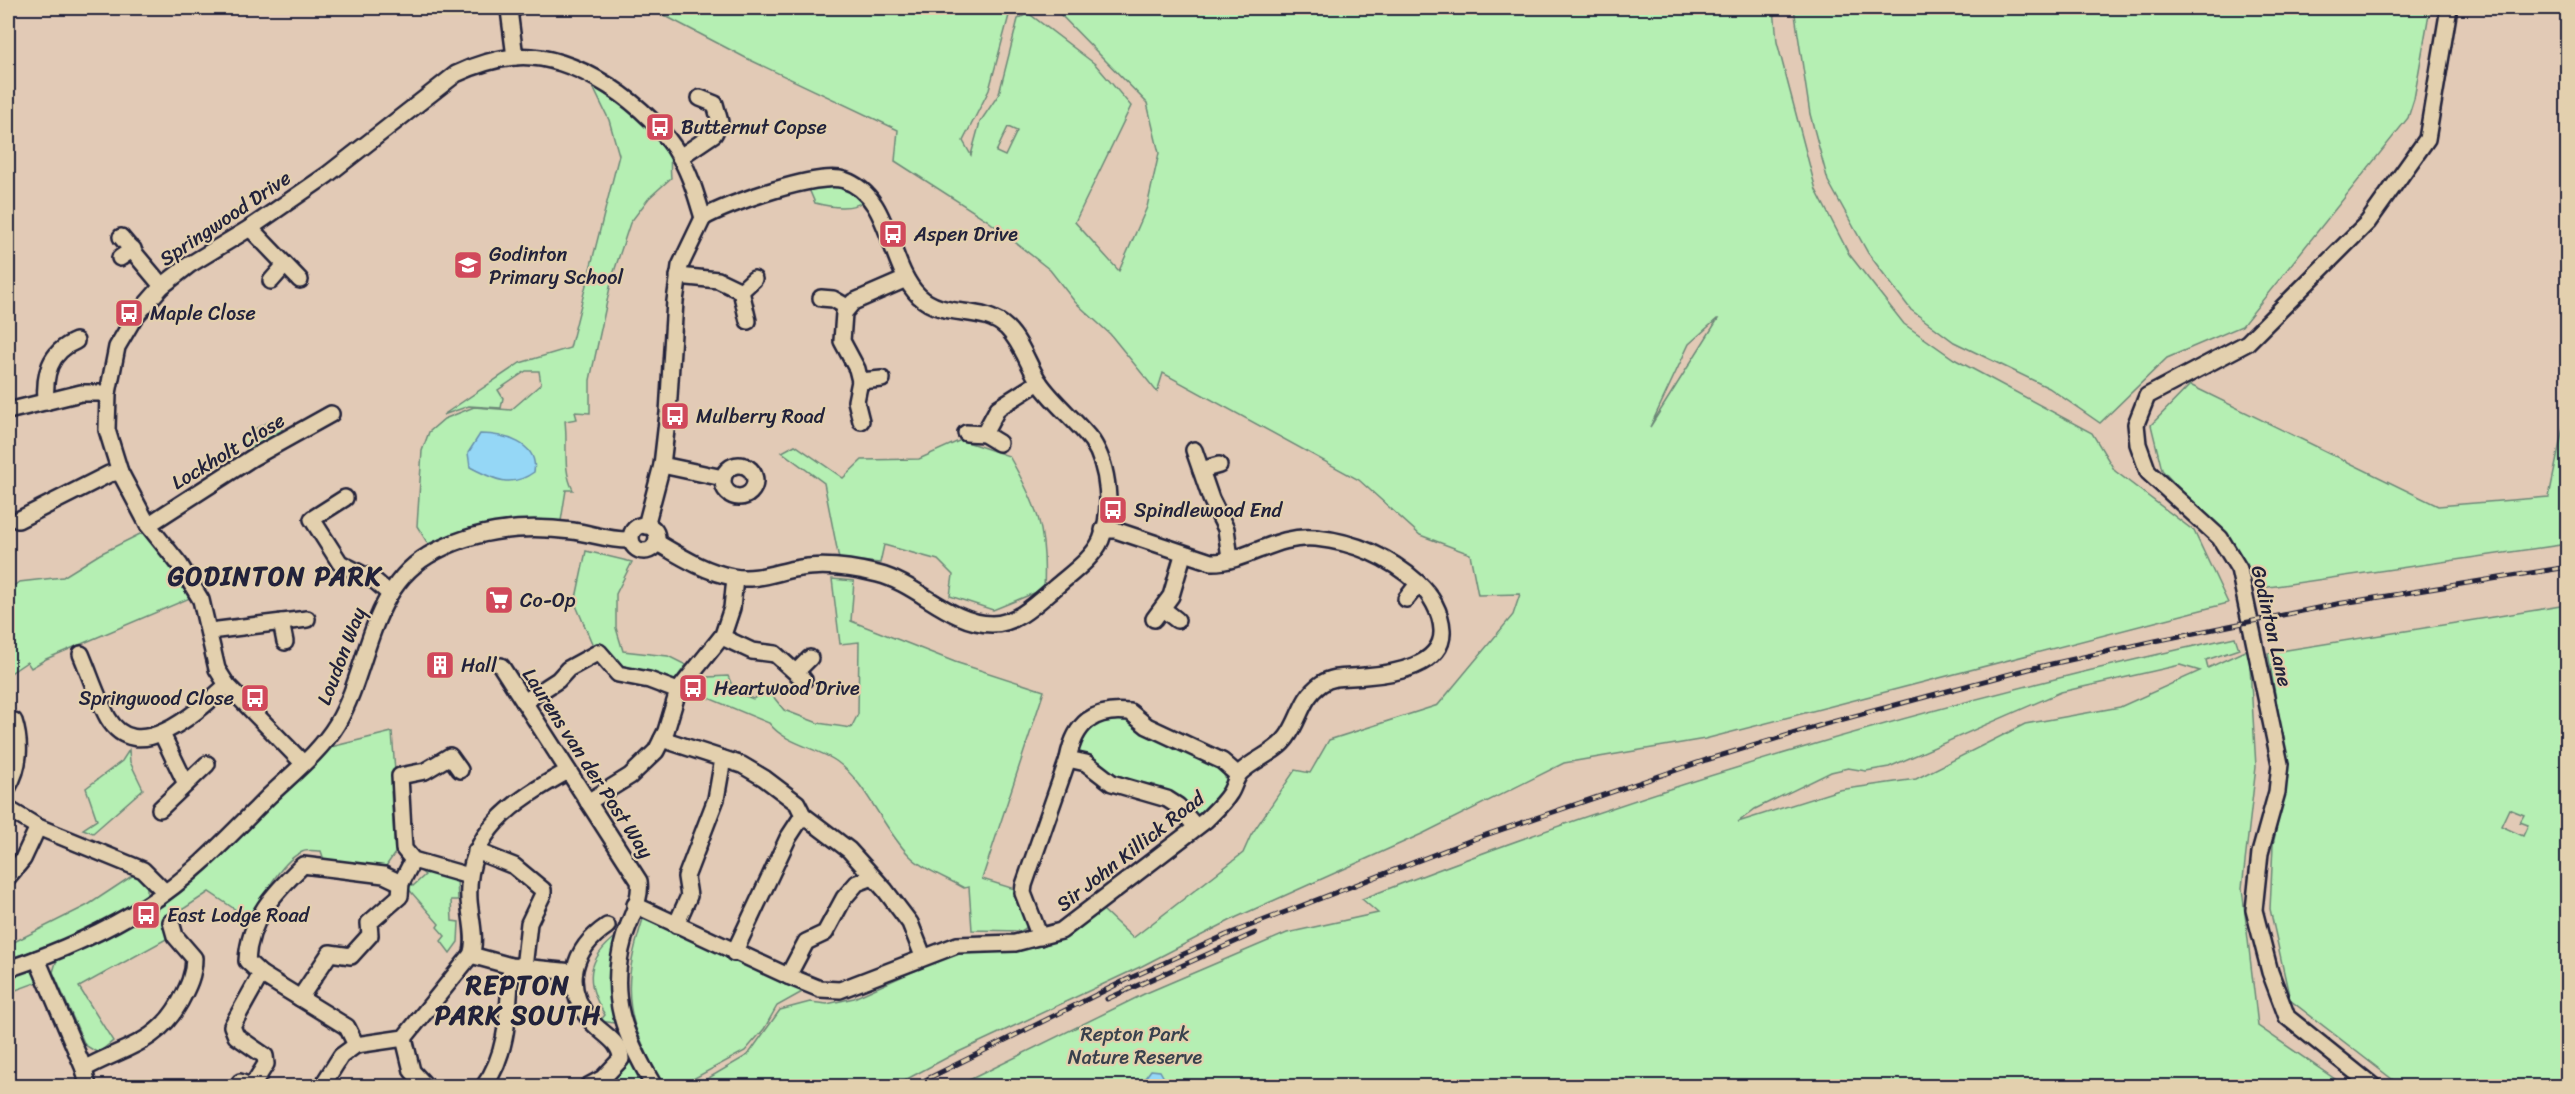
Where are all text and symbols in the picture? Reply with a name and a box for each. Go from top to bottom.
place label: Butternut Copse [681,110,827,145]
bus stop icon: Butternut Copse [644,111,676,143]
street label: Springwood Drive [152,161,298,276]
place label: Aspen Drive [913,217,1018,252]
bus stop icon: Aspen Drive [877,218,909,250]
place label: Godinton Primary School [489,237,624,295]
school or university icon: Godinton Primary School [452,249,484,281]
place label: Maple Close [150,296,256,331]
bus stop icon: Maple Close [113,297,145,329]
place label: Mulberry Road [696,399,826,434]
bus stop icon: Mulberry Road [659,400,691,432]
street label: Lockholt Close [164,404,292,499]
place label: Spindlewood End [1134,493,1283,528]
bus stop icon: Spindlewood End [1097,494,1129,526]
district label: GODINTON PARK [168,553,383,599]
street label: Godinton Lane [2241,562,2302,690]
place label: Co-Op [520,583,576,618]
supermarket icon: Co-Op [483,584,515,616]
street label: Loudon Way [307,601,376,710]
place label: Hall [461,648,498,683]
building icon: Hall [424,649,456,681]
street label: Laurens van der Post Way [512,661,663,866]
place label: Heartwood Drive [714,671,860,706]
bus stop icon: Heartwood Drive [677,672,709,704]
place label: Springwood Close [79,681,234,716]
bus stop icon: Springwood Close [239,682,271,714]
street label: Sir John Killick Road [1048,781,1213,921]
place label: East Lodge Road [167,898,310,933]
bus stop icon: East Lodge Road [130,899,162,931]
district label: REPTON PARK SOUTH [434,962,602,1038]
park label: Repton Park Nature Reserve [1068,1017,1203,1075]

